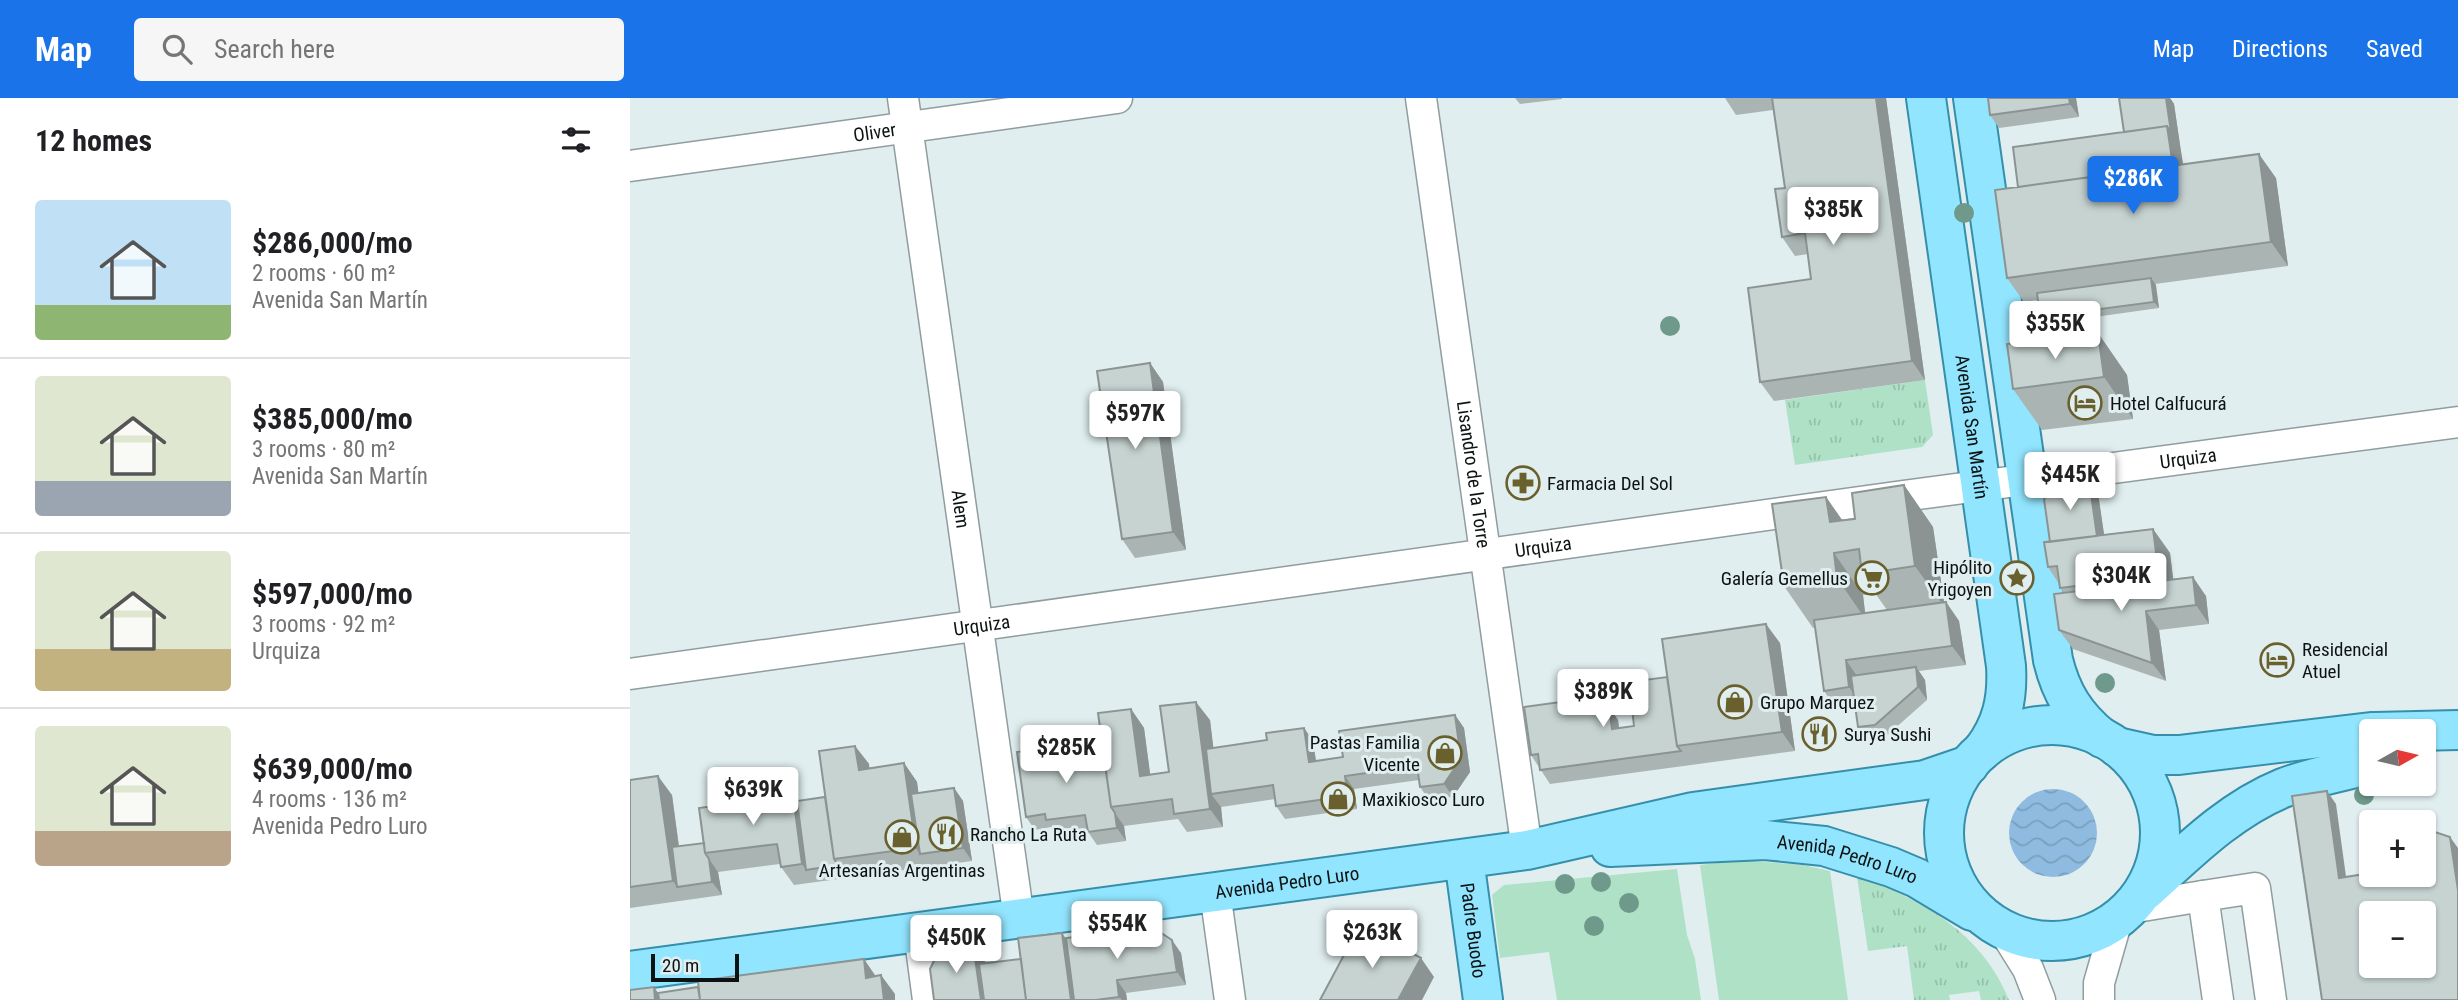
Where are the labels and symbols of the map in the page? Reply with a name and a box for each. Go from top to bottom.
street label: Oliver [852,117,898,146]
pin: $286K [2084,156,2182,216]
pin: $385K [1784,188,1882,247]
pin: $355K [2006,302,2104,361]
street label: Avenida San Martín [1951,353,1994,500]
hotel icon: Hotel Calfucurá [2066,384,2104,422]
pin: $597K [1086,392,1184,451]
place label: Hotel Calfucurá [2110,392,2226,415]
street label: Lisandro de la Torre [1452,399,1496,549]
street label: Urquiza [2158,443,2218,473]
pin: $445K [2021,452,2119,512]
pharmacy icon: Farmacia Del Sol [1504,464,1542,502]
place label: Farmacia Del Sol [1547,472,1673,495]
street label: Alem [947,488,975,530]
street label: Urquiza [1513,531,1573,562]
pin: $304K [2072,554,2170,613]
place label: Hipólito Yrigoyen [1928,556,1992,601]
supermarket icon: Galería Gemellus [1853,559,1891,597]
place icon: Hipólito Yrigoyen [1998,559,2036,597]
place label: Galería Gemellus [1721,567,1848,590]
street label: Urquiza [952,610,1011,640]
place label: Residencial Atuel [2302,638,2388,683]
hotel icon: Residencial Atuel [2258,641,2296,679]
pin: $389K [1554,670,1652,729]
shop icon: Grupo Marquez [1716,683,1754,721]
place label: Grupo Marquez [1760,691,1874,714]
restaurant icon: Surya Sushi [1800,715,1838,753]
north arrow [2359,719,2436,796]
place label: Surya Sushi [1844,723,1931,746]
pin: $285K [1017,726,1115,785]
place label: Pastas Familia Vicente [1310,731,1420,776]
shop icon: Pastas Familia Vicente [1426,734,1464,772]
pin: $639K [704,768,802,827]
shop icon: Maxikiosco Luro [1319,780,1357,818]
place label: Maxikiosco Luro [1362,788,1485,811]
restaurant icon: Rancho La Ruta [927,815,965,853]
shop icon: Artesanías Argentinas [883,818,921,856]
place label: Rancho La Ruta [970,823,1087,846]
street label: Avenida Pedro Luro [1776,830,1921,888]
place label: Artesanías Argentinas [819,859,985,882]
street label: Avenida Pedro Luro [1214,861,1361,903]
street label: Padre Buodo [1456,881,1491,979]
pin: $554K [1068,902,1166,961]
pin: $263K [1323,910,1421,970]
pin: $450K [907,916,1005,975]
scale bar [651,951,738,983]

